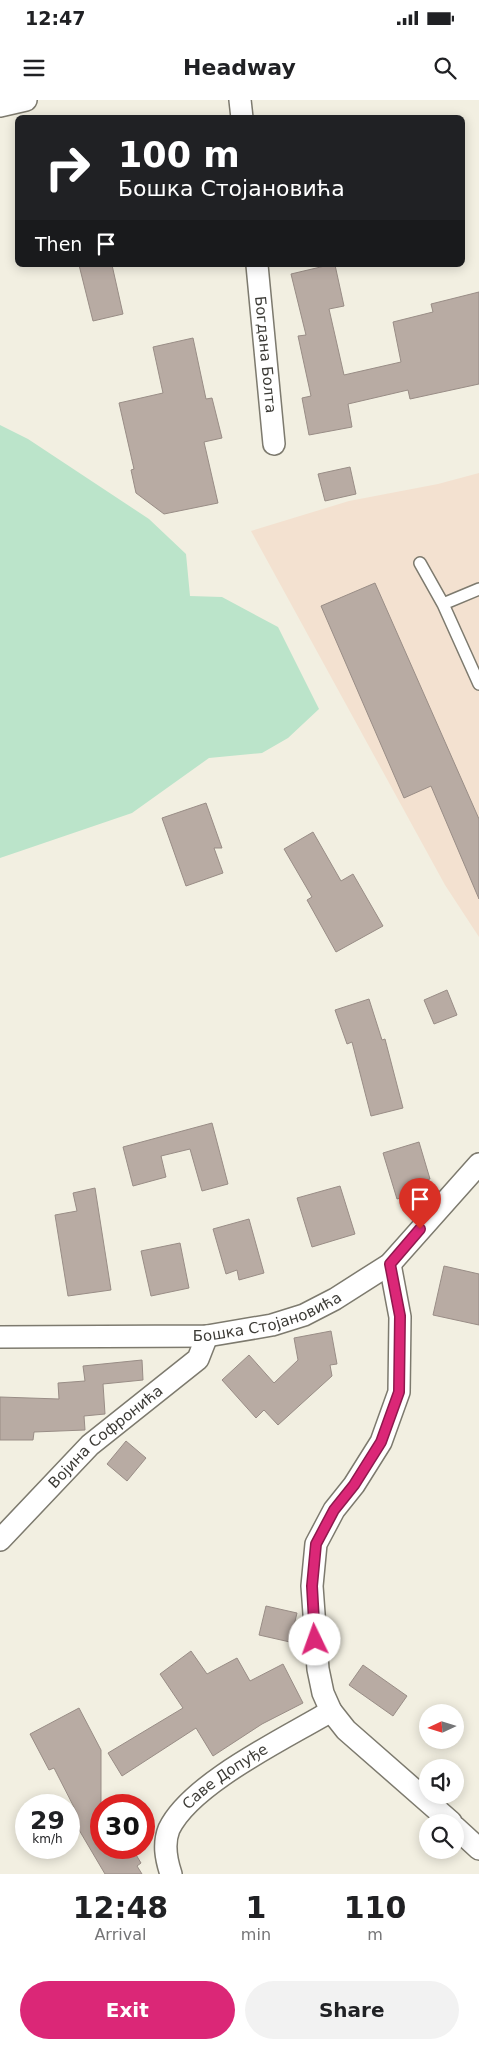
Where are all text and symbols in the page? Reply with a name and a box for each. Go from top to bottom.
text: 12:47 [25,7,85,29]
icon: menu [20,54,48,82]
icon: search [431,54,459,82]
text: Headway [183,55,296,80]
icon: right [35,135,100,200]
text: 100 m [118,135,240,175]
text: Бошка Стојановића [118,176,345,201]
icon: arrive [92,230,120,258]
text: Then [35,233,82,255]
street label: Богдана Болта [251,295,280,414]
pin [399,1178,441,1229]
icon: arrive [406,1185,434,1213]
street label: Бошка Стојановића [193,1288,345,1346]
street label: Војина Софронића [45,1382,166,1492]
position arrow [288,1613,340,1665]
north arrow [419,1704,464,1749]
map controls [419,1704,464,1859]
street label: Саве Допуђе [179,1740,271,1813]
button: sound [419,1759,464,1804]
speed limit sign: 30 [90,1794,155,1859]
text: 29 [30,1806,65,1835]
button: search [419,1814,464,1859]
text: km/h [32,1832,63,1846]
text: 12:48 [73,1890,168,1925]
text: 1 [245,1890,266,1925]
text: 110 [344,1890,406,1925]
text: Arrival [94,1925,146,1944]
text: min [241,1925,271,1944]
text: m [367,1925,383,1944]
button: Exit [20,1981,235,2039]
button: Share [245,1981,459,2039]

